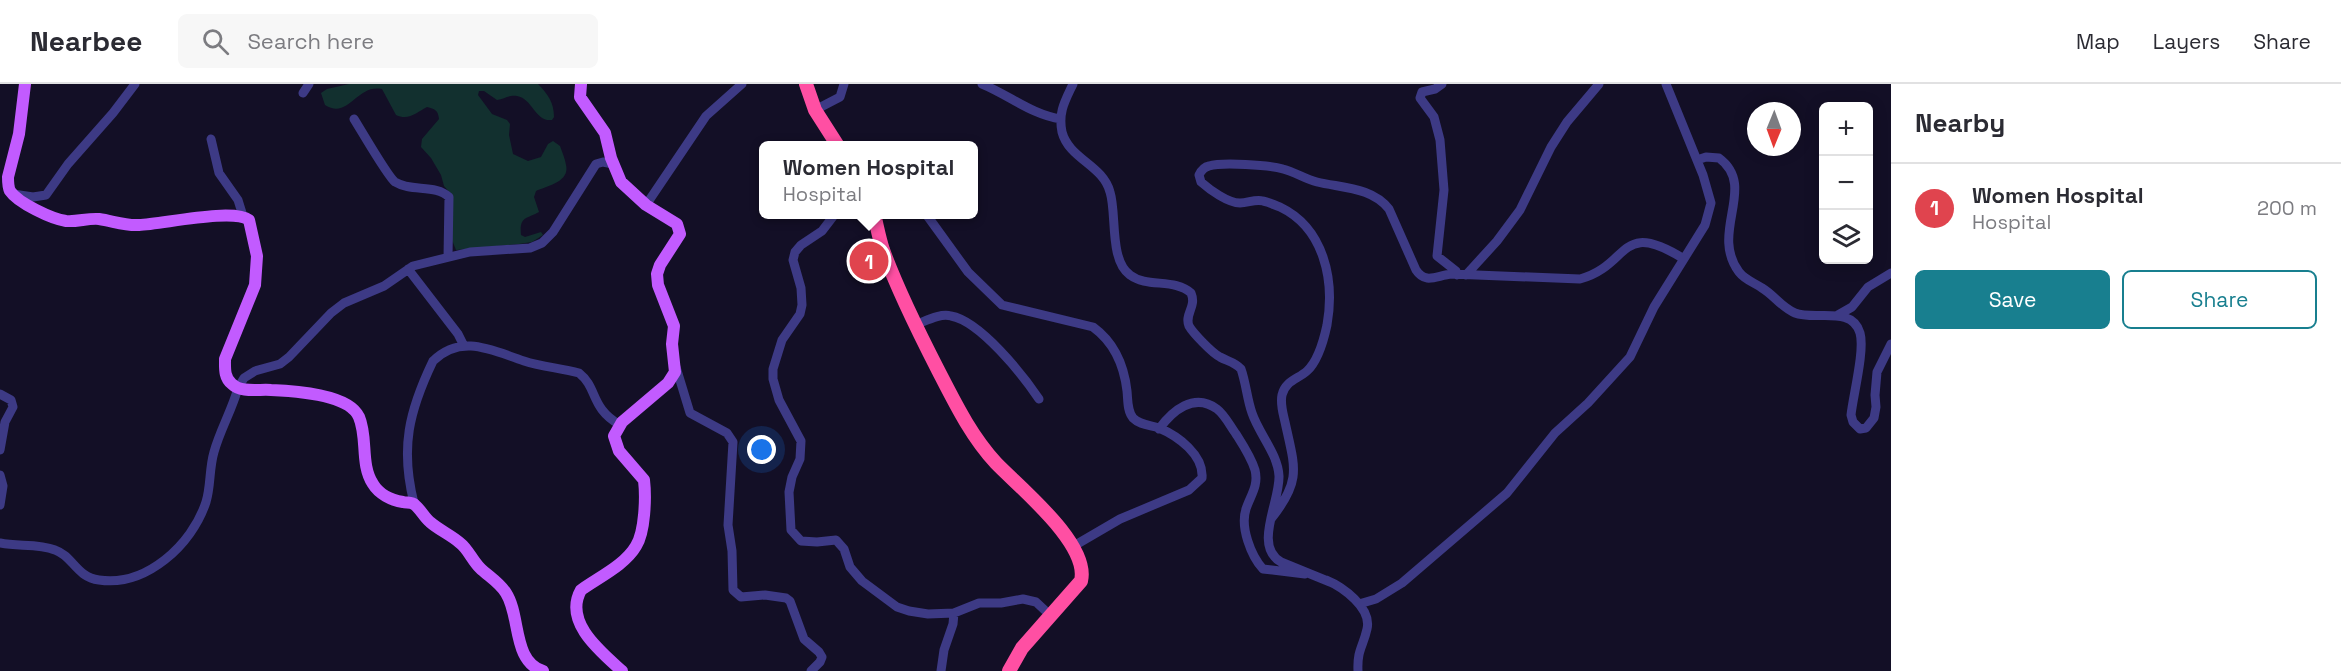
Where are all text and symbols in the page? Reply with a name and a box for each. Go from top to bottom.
search box [178,14,598,68]
text: Nearbee [30,23,142,59]
icon: search [199,25,232,58]
text: Search here [247,27,374,55]
text: Map [2076,28,2120,55]
text: Layers [2153,28,2220,55]
text: Share [2253,28,2311,55]
north arrow [1747,102,1801,156]
map controls [1819,102,1873,264]
button: + [1819,102,1873,156]
text: Nearby [1915,106,2005,140]
popup [759,141,978,219]
text: Women Hospital [783,153,954,181]
button: − [1819,156,1873,210]
text: Hospital [783,181,862,207]
text: Women Hospital [1972,181,2144,209]
text: 1 [1930,195,1939,221]
text: 200 m [2257,195,2317,221]
text: Hospital [1972,209,2051,235]
button: layers [1819,210,1873,264]
pin: 1 [850,238,888,284]
button: Save [1915,270,2110,329]
button: Share [2122,270,2317,329]
your location [747,435,776,464]

